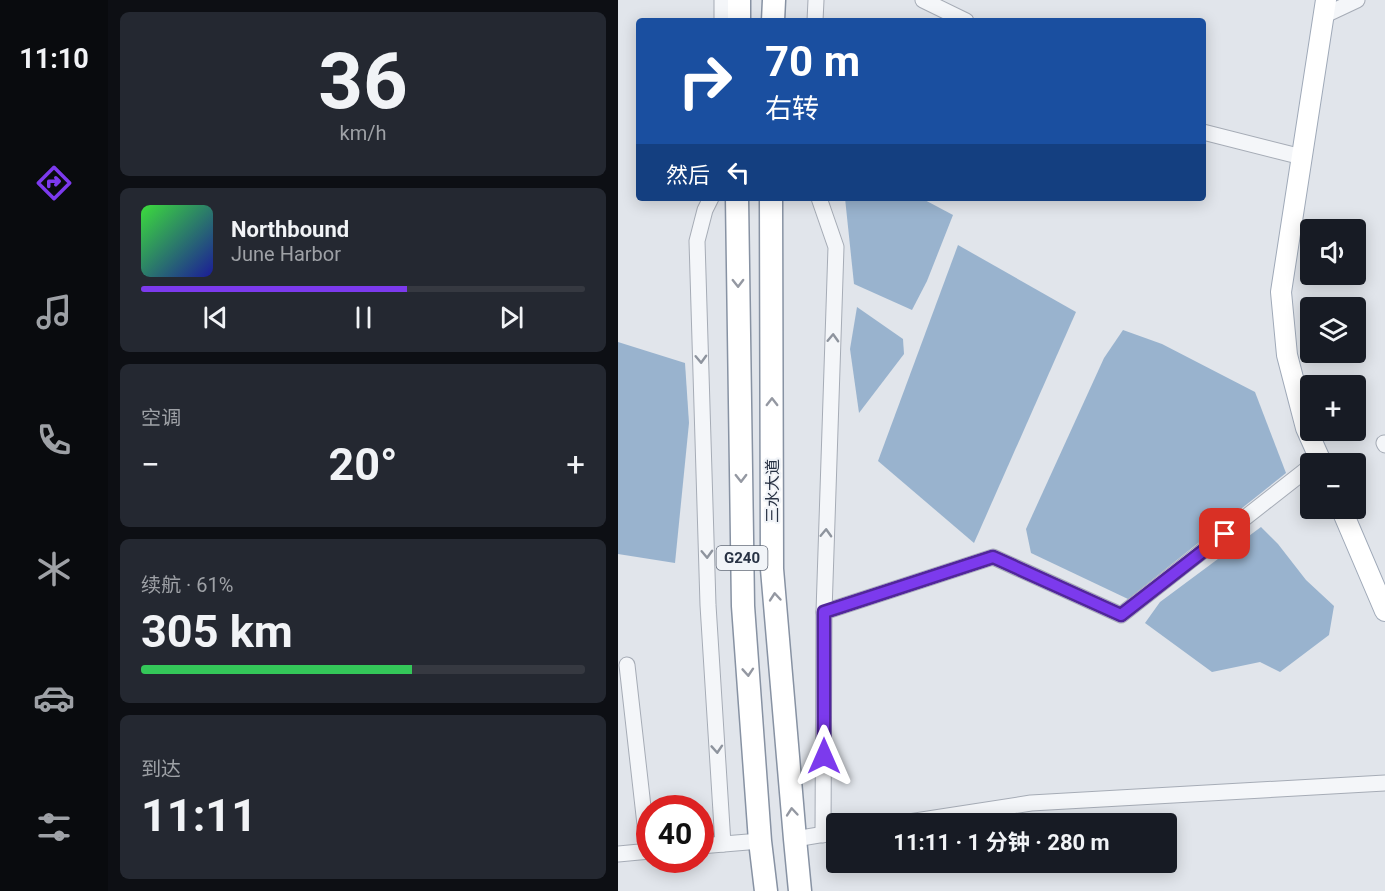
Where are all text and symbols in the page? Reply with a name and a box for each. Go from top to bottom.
text: 36 [318,36,408,127]
text: 70 m [765,37,860,86]
icon: right [666,42,744,120]
text: 11:10 [19,43,89,75]
text: 右转 [765,93,819,125]
text: km/h [340,121,386,145]
icon: left [722,156,755,189]
icon: directions [33,162,75,204]
text: 然后 [666,163,710,188]
text: Northbound [231,217,349,242]
map controls [1300,219,1366,519]
button: sound [1300,219,1366,285]
text: June Harbor [231,242,341,266]
one-way arrow [731,278,744,287]
icon: music [33,291,75,333]
button: layers [1300,297,1366,363]
icon: previous [199,301,232,334]
icon: pause [347,301,380,334]
icon: next [495,301,528,334]
one-way arrow [826,333,839,342]
one-way arrow [695,355,707,364]
button: + [1300,375,1366,441]
one-way arrow [766,397,778,406]
text: 空调 [141,406,181,430]
icon: phone [33,419,75,461]
text: 20° [328,438,398,491]
text: − [141,445,160,484]
text: + [566,445,585,484]
button: − [1300,453,1366,519]
street label: 三水大道 [763,459,782,523]
one-way arrow [734,473,747,482]
pin [1199,508,1250,559]
icon: arrive [1208,517,1241,550]
one-way arrow [820,528,833,537]
road number: G240 [716,546,768,570]
icon: climate [33,548,75,590]
one-way arrow [701,550,713,559]
text: 续航 · 61% [141,573,233,597]
one-way arrow [769,592,782,601]
text: 305 km [141,605,293,658]
one-way arrow [741,668,754,677]
icon: car [33,677,75,719]
position arrow [792,724,856,788]
one-way arrow [710,744,723,753]
text: 到达 [141,757,181,781]
text: 11:11 [141,789,257,842]
speed limit sign: 40 [636,795,714,873]
icon: filters [33,806,75,848]
one-way arrow [786,807,799,816]
text: 11:11 · 1 分钟 · 280 m [893,830,1110,855]

